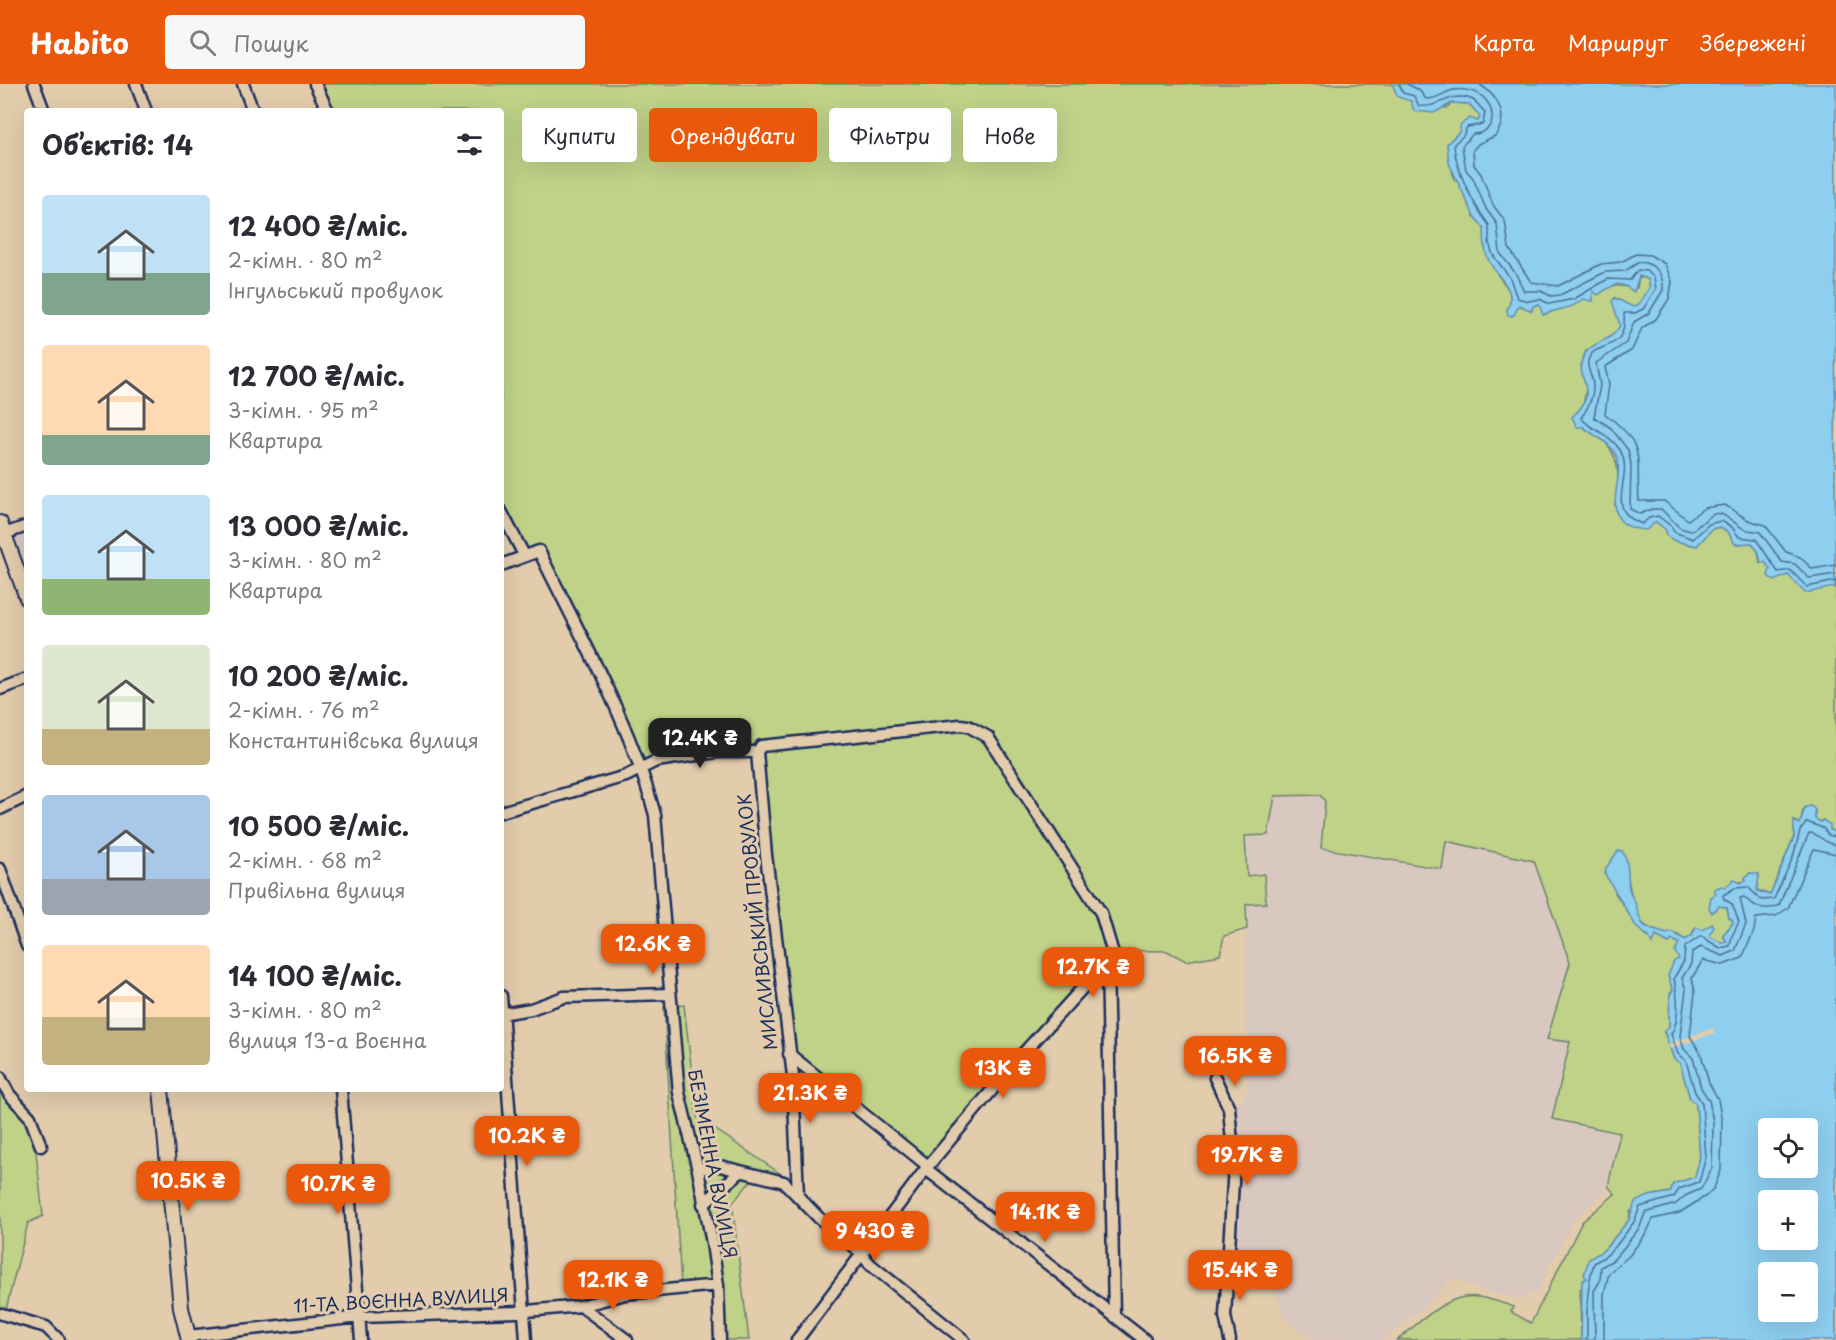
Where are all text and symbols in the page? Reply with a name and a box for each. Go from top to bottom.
search box [165,15,585,69]
text: Habito [30,21,129,64]
icon: search [186,26,219,59]
text: Пошук [234,26,309,59]
text: Карта [1473,26,1535,58]
text: Маршрут [1568,26,1667,58]
text: Збережені [1700,26,1806,58]
chip: Купити [522,108,637,162]
chip: Орендувати [649,108,817,162]
chip: Фільтри [829,108,951,162]
chip: Нове [963,108,1057,162]
text: Об’єктів: 14 [42,125,193,164]
icon: filters [453,128,486,161]
text: 12 400 ₴/міс. [228,206,408,245]
icon: home [90,219,162,291]
text: 2-кімн. · 80 m² [228,245,383,275]
text: Інгульський провулок [228,275,443,305]
text: 12 700 ₴/міс. [228,356,405,395]
icon: home [90,369,162,441]
text: 3-кімн. · 95 m² [228,395,379,425]
text: Квартира [228,425,322,455]
text: 13 000 ₴/міс. [228,506,409,545]
icon: home [90,519,162,591]
text: 3-кімн. · 80 m² [228,545,382,575]
text: Квартира [228,575,322,605]
text: 10 200 ₴/міс. [228,656,409,695]
icon: home [90,669,162,741]
text: 2-кімн. · 76 m² [228,695,379,725]
pin: 12.4K ₴ [645,718,755,769]
text: 12.4K ₴ [662,722,738,752]
text: Константинівська вулиця [228,725,479,755]
street label: МИСЛИВСЬКИЙ ПРОВУЛОК [730,793,783,1052]
text: 10 500 ₴/міс. [228,806,409,845]
icon: home [90,819,162,891]
text: 2-кімн. · 68 m² [228,845,382,875]
text: Привільна вулиця [228,875,406,905]
pin: 12.6K ₴ [598,924,708,975]
text: 12.6K ₴ [615,928,691,958]
pin: 12.7K ₴ [1038,947,1148,998]
text: 12.7K ₴ [1056,951,1130,981]
text: 14 100 ₴/міс. [228,956,402,995]
icon: home [90,969,162,1041]
text: 3-кімн. · 80 m² [228,995,382,1025]
text: вулиця 13-а Воєнна [228,1025,427,1055]
pin: 16.5K ₴ [1180,1036,1290,1087]
text: 16.5K ₴ [1198,1040,1272,1070]
pin: 13K ₴ [961,1048,1045,1099]
text: 13K ₴ [974,1052,1032,1082]
street label: БЕЗІМЕННА ВУЛИЦЯ [682,1067,745,1261]
pin: 21.3K ₴ [755,1073,865,1124]
text: 21.3K ₴ [773,1077,847,1107]
pin: 10.2K ₴ [472,1116,582,1167]
map controls [1758,1118,1818,1322]
button: locate [1758,1118,1818,1178]
text: 10.2K ₴ [488,1120,566,1150]
pin: 19.7K ₴ [1192,1135,1302,1186]
text: 19.7K ₴ [1211,1139,1283,1169]
pin: 10.5K ₴ [133,1161,243,1212]
pin: 10.7K ₴ [283,1164,393,1215]
text: 10.5K ₴ [150,1165,226,1195]
text: 10.7K ₴ [301,1168,375,1198]
button: + [1758,1190,1818,1250]
pin: 14.1K ₴ [990,1192,1100,1243]
text: 14.1K ₴ [1010,1196,1080,1226]
pin: 9 430 ₴ [820,1211,930,1262]
text: 9 430 ₴ [835,1215,915,1245]
pin: 15.4K ₴ [1185,1250,1295,1301]
text: 15.4K ₴ [1202,1254,1278,1284]
pin: 12.1K ₴ [558,1260,668,1311]
button: − [1758,1262,1818,1322]
text: 12.1K ₴ [578,1264,648,1294]
street label: 11-ТА ВОЄННА ВУЛИЦЯ [293,1280,509,1319]

